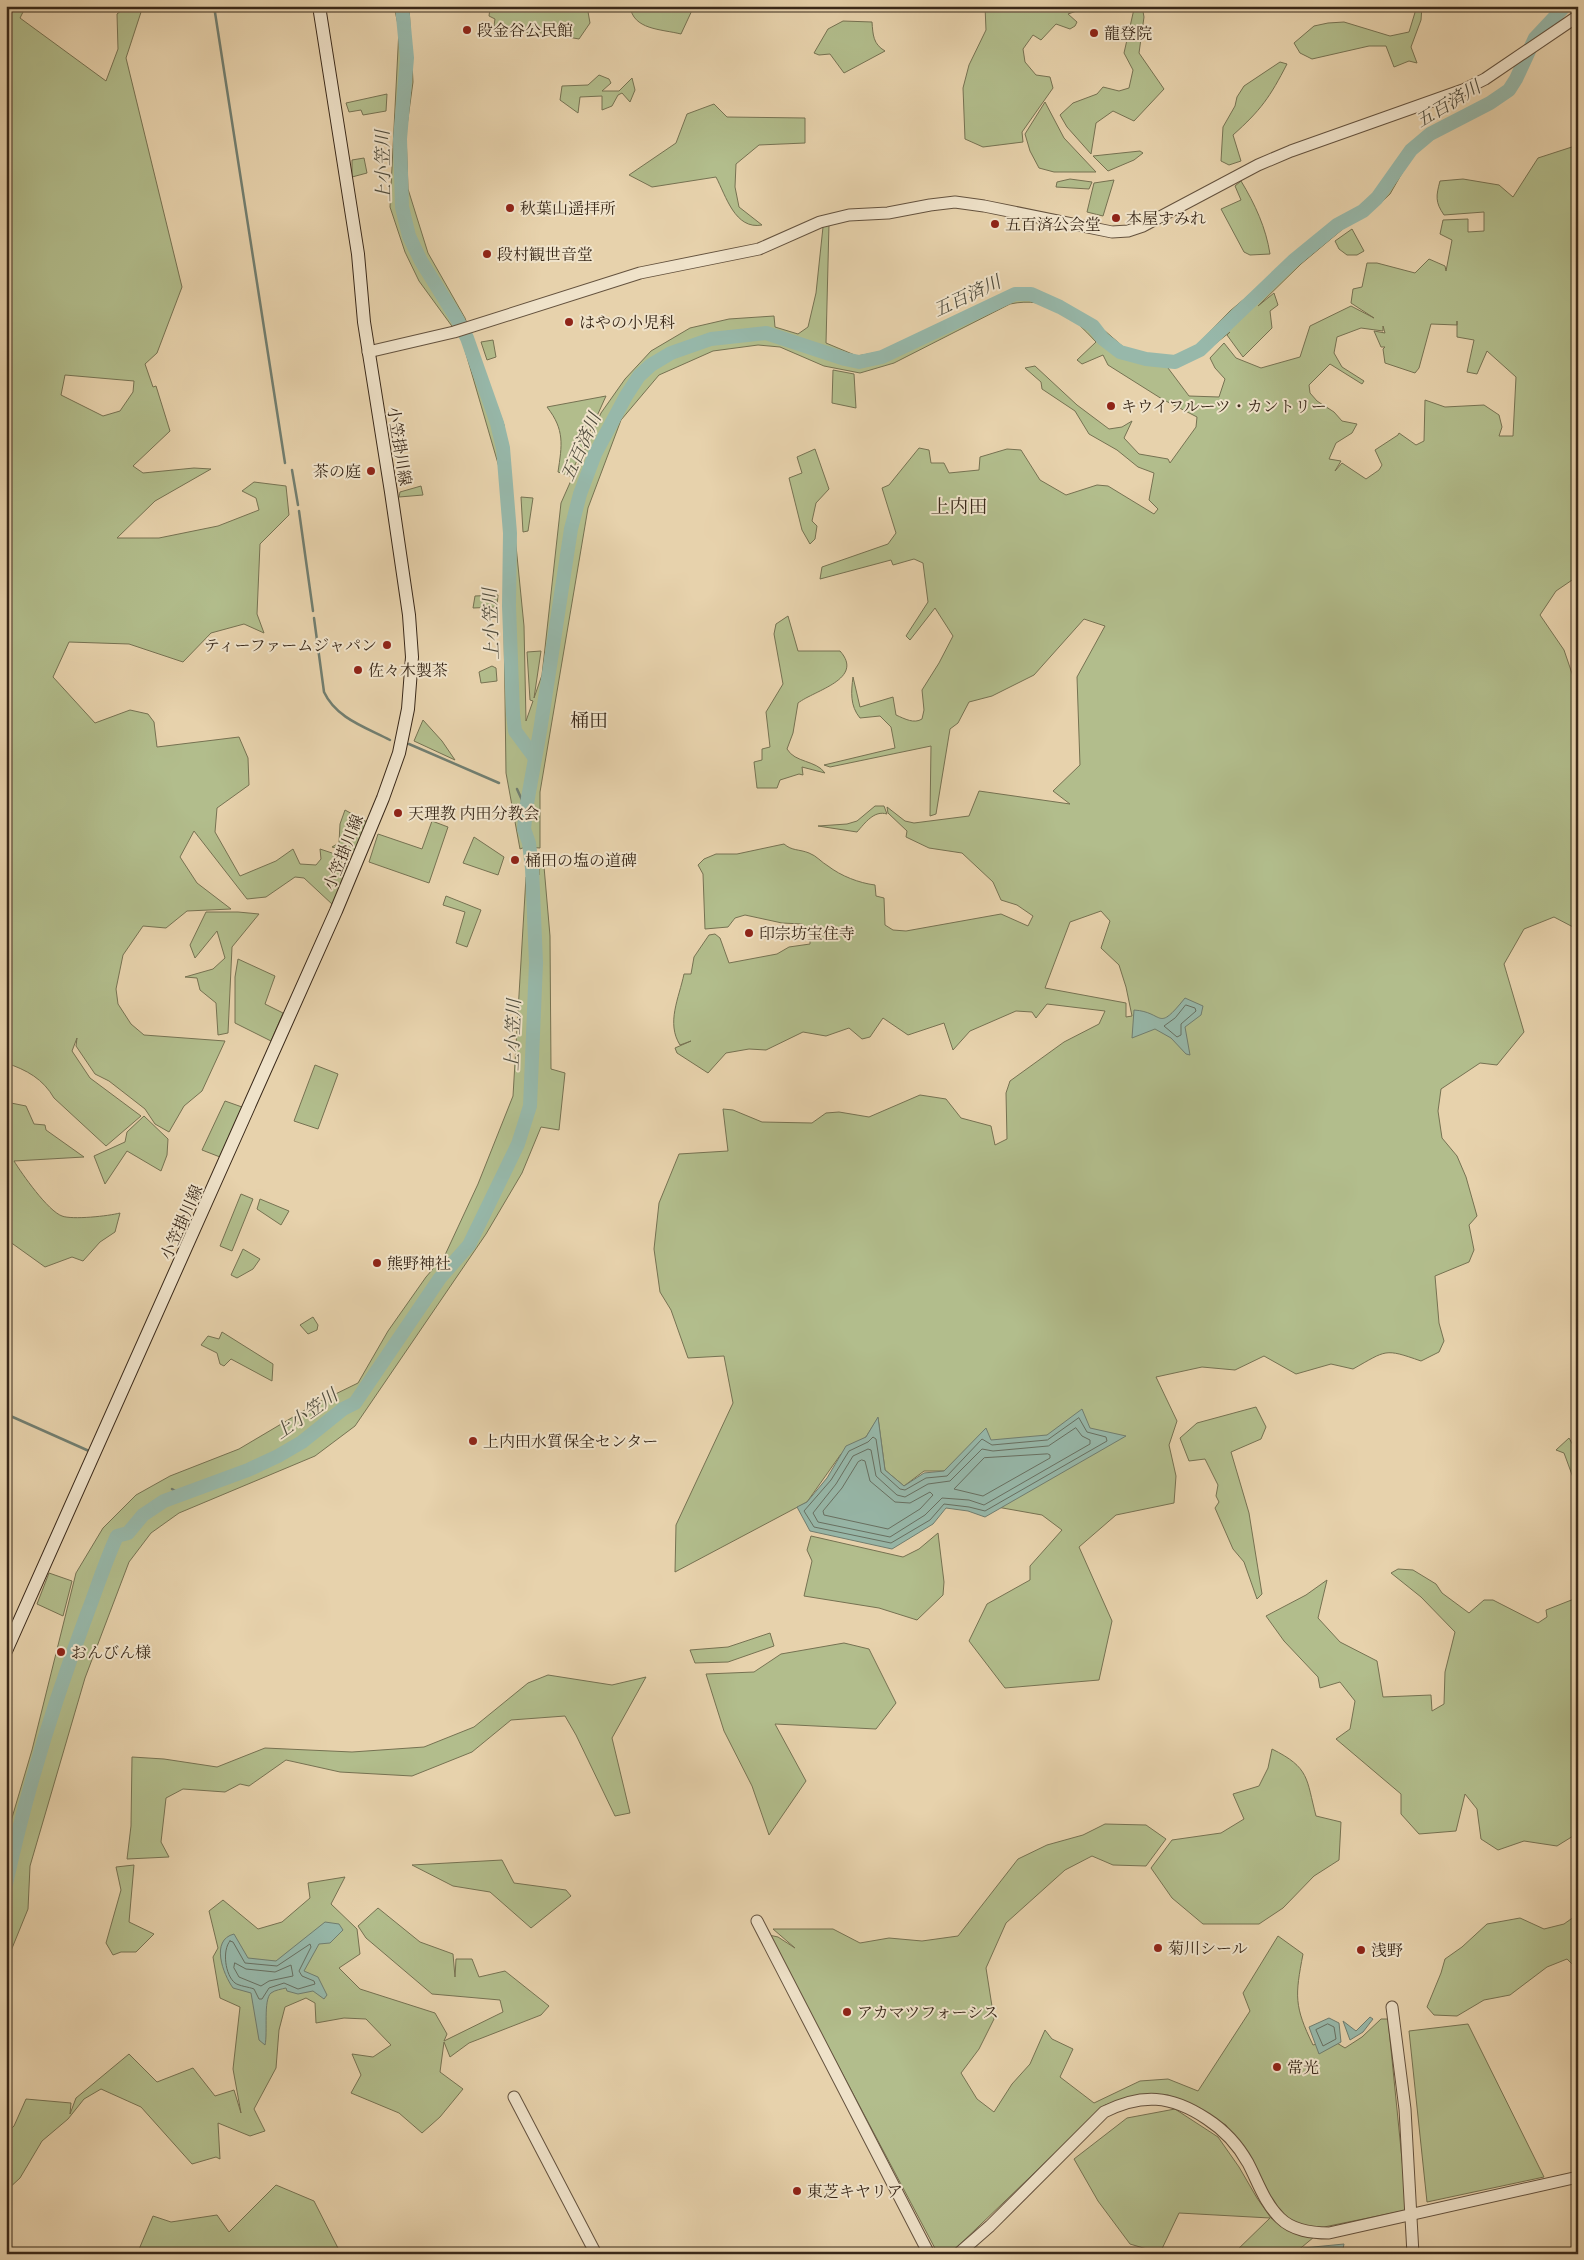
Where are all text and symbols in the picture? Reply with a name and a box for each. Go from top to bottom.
place label: 段金谷公民館 [477,18,573,42]
place label: 龍登院 [1104,21,1152,45]
marker: 段金谷公民館 [461,24,473,36]
marker: 龍登院 [1088,27,1100,39]
water label: 五百済川 [1410,72,1487,134]
water label: 上小笠川 [368,128,397,202]
place label: 秋葉山遥拝所 [520,196,616,220]
marker: 秋葉山遥拝所 [504,202,516,214]
place label: 本屋すみれ [1126,206,1206,230]
place label: 五百済公会堂 [1005,212,1101,236]
marker: 本屋すみれ [1110,212,1122,224]
marker: 五百済公会堂 [989,218,1001,230]
place label: 段村観世音堂 [497,242,593,266]
marker: 段村観世音堂 [481,248,493,260]
water label: 五百済川 [928,267,1007,323]
place label: はやの小児科 [579,310,675,334]
marker: はやの小児科 [563,316,575,328]
place label: キウイフルーツ・カントリー [1121,394,1327,418]
marker: キウイフルーツ・カントリー [1105,400,1117,412]
street label: 小笠掛川線 [382,405,418,487]
water label: 五百済川 [554,407,608,485]
place label: 茶の庭 [313,459,361,483]
marker: 茶の庭 [365,465,377,477]
district label: 上内田 [930,492,988,520]
water label: 上小笠川 [476,586,505,660]
place label: ティーファームジャパン [204,633,377,657]
marker: ティーファームジャパン [381,639,393,651]
place label: 佐々木製茶 [368,658,448,682]
marker: 佐々木製茶 [352,664,364,676]
district label: 桶田 [570,706,608,734]
place label: 天理教 内田分教会 [408,801,540,825]
marker: 天理教 内田分教会 [392,807,404,819]
street label: 小笠掛川線 [317,810,369,894]
place label: 桶田の塩の道碑 [525,848,637,872]
marker: 桶田の塩の道碑 [509,854,521,866]
place label: 印宗坊宝住寺 [759,921,855,945]
marker: 印宗坊宝住寺 [743,927,755,939]
water label: 上小笠川 [498,997,527,1071]
street label: 小笠掛川線 [154,1181,208,1263]
place label: 熊野神社 [387,1251,451,1275]
marker: 熊野神社 [371,1257,383,1269]
water label: 上小笠川 [268,1381,345,1445]
place label: 上内田水質保全センター [483,1429,658,1453]
marker: 上内田水質保全センター [467,1435,479,1447]
place label: おんびん様 [71,1640,151,1664]
marker: おんびん様 [55,1646,67,1658]
place label: 菊川シール [1168,1936,1248,1960]
place label: 浅野 [1371,1938,1403,1962]
marker: 菊川シール [1152,1942,1164,1954]
marker: 浅野 [1355,1944,1367,1956]
place label: アカマツフォーシス [857,2000,999,2024]
marker: アカマツフォーシス [841,2006,853,2018]
place label: 常光 [1287,2055,1319,2079]
marker: 常光 [1271,2061,1283,2073]
place label: 東芝キヤリア [807,2179,903,2203]
marker: 東芝キヤリア [791,2185,803,2197]

